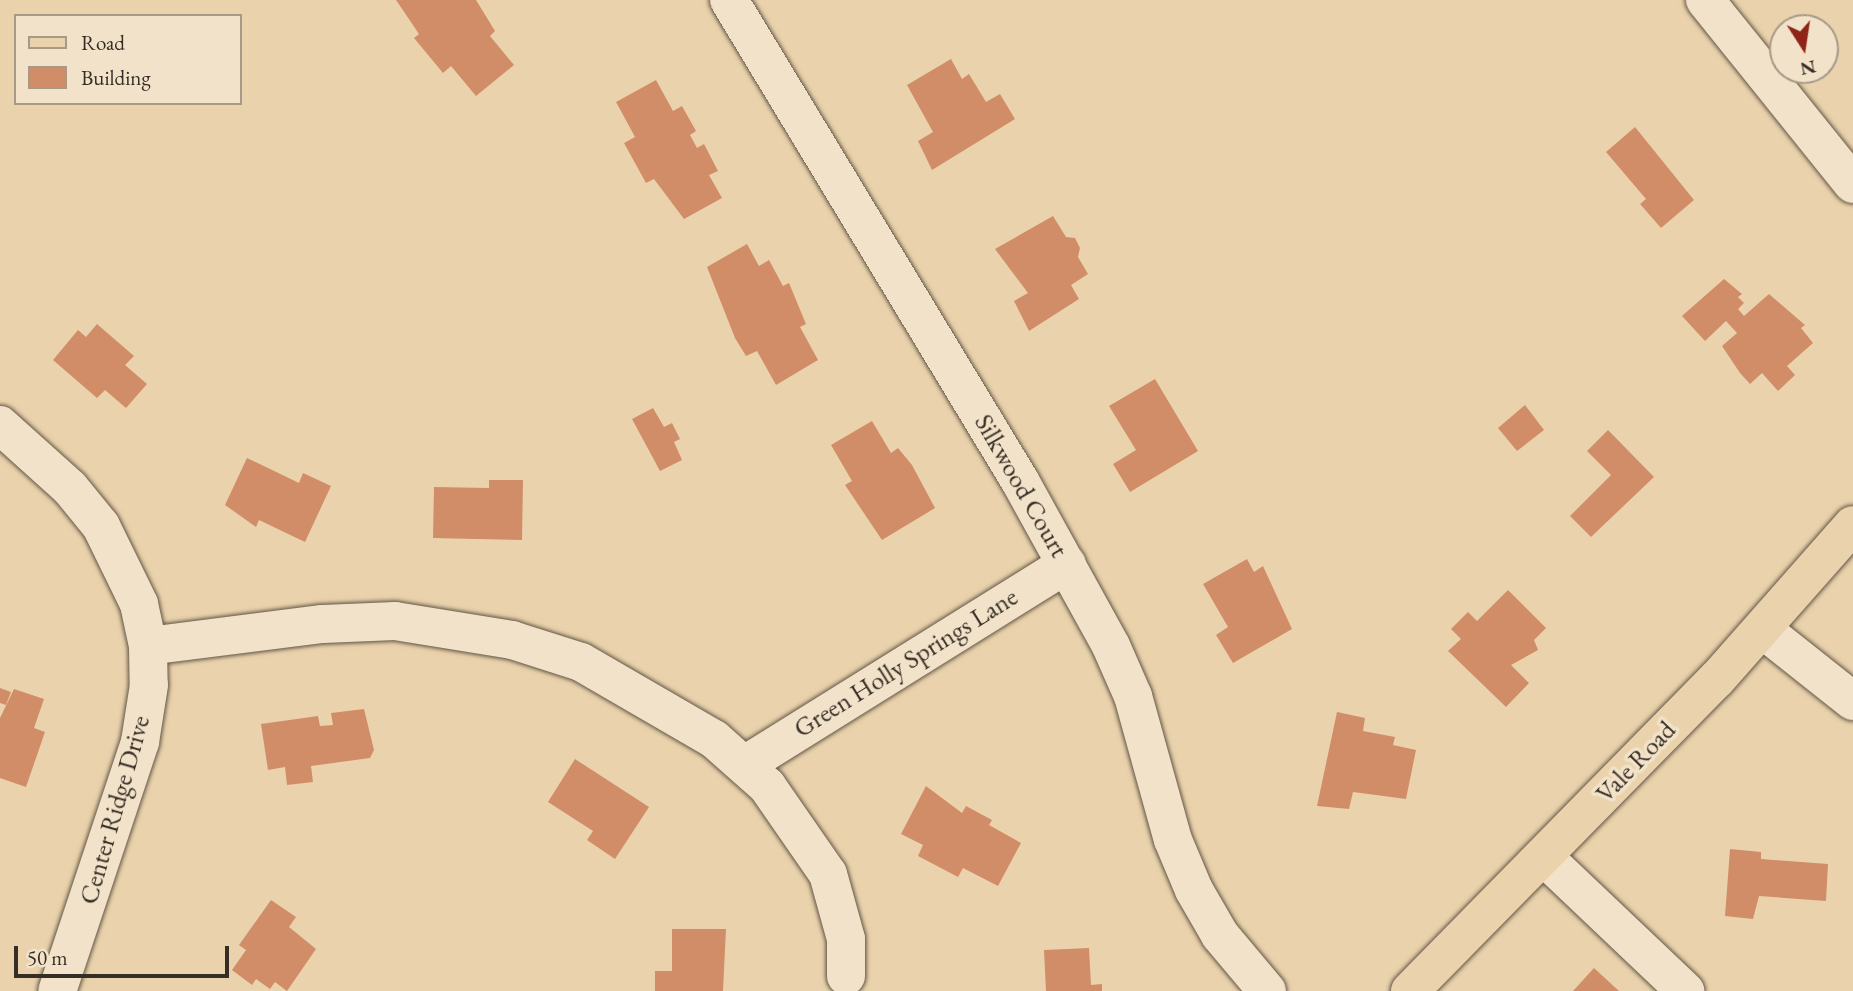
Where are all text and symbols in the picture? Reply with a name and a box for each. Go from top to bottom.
legend [14,14,242,105]
north arrow [1769,14,1839,84]
text: Road [81,29,125,56]
text: N [1798,54,1818,82]
text: Building [81,64,151,91]
street label: Silkwood Court [967,409,1075,563]
street label: Green Holly Springs Lane [788,581,1024,745]
street label: Center Ridge Drive [73,712,157,908]
street label: Vale Road [1590,715,1682,809]
scale bar [18,932,233,976]
text: 50 m [27,944,68,971]

